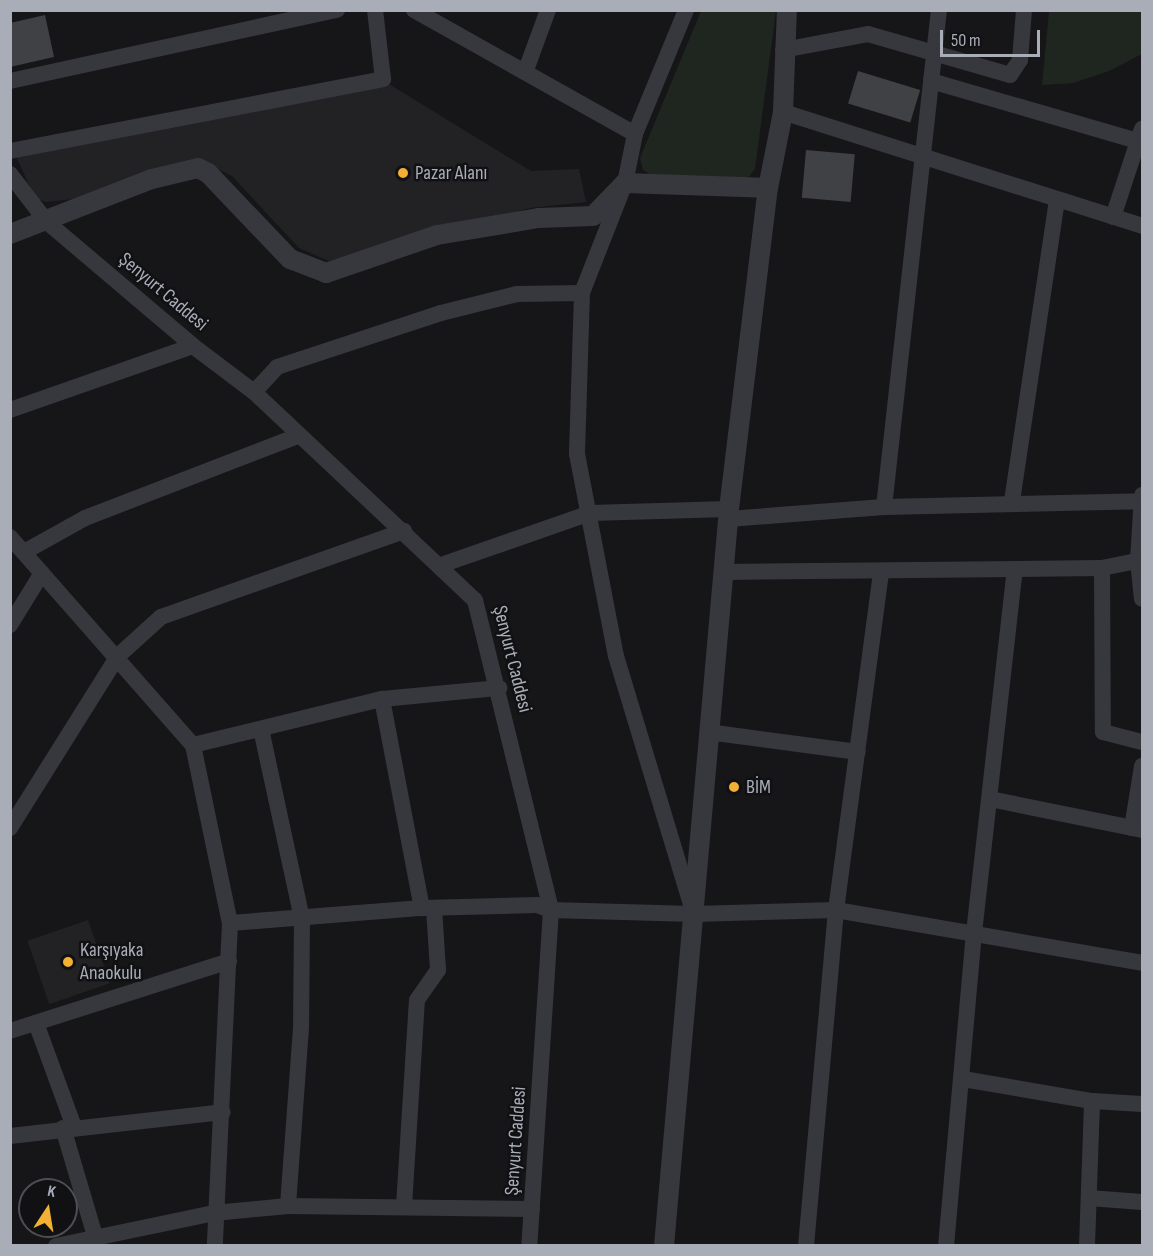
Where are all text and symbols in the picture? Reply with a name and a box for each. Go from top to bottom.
scale bar [943,18,1044,56]
text: 50 m [951,30,981,51]
place label: Pazar Alanı [415,161,487,185]
marker: Pazar Alanı [396,166,410,180]
street label: Şenyurt Caddesi [113,248,213,336]
street label: Şenyurt Caddesi [487,603,537,715]
place label: BİM [746,775,771,799]
marker: BİM [727,780,741,794]
place label: Karşıyaka Anaokulu [80,939,143,986]
marker: Karşıyaka Anaokulu [61,955,75,969]
street label: Şenyurt Caddesi [500,1086,532,1196]
north arrow [18,1178,78,1238]
text: K [46,1182,57,1202]

